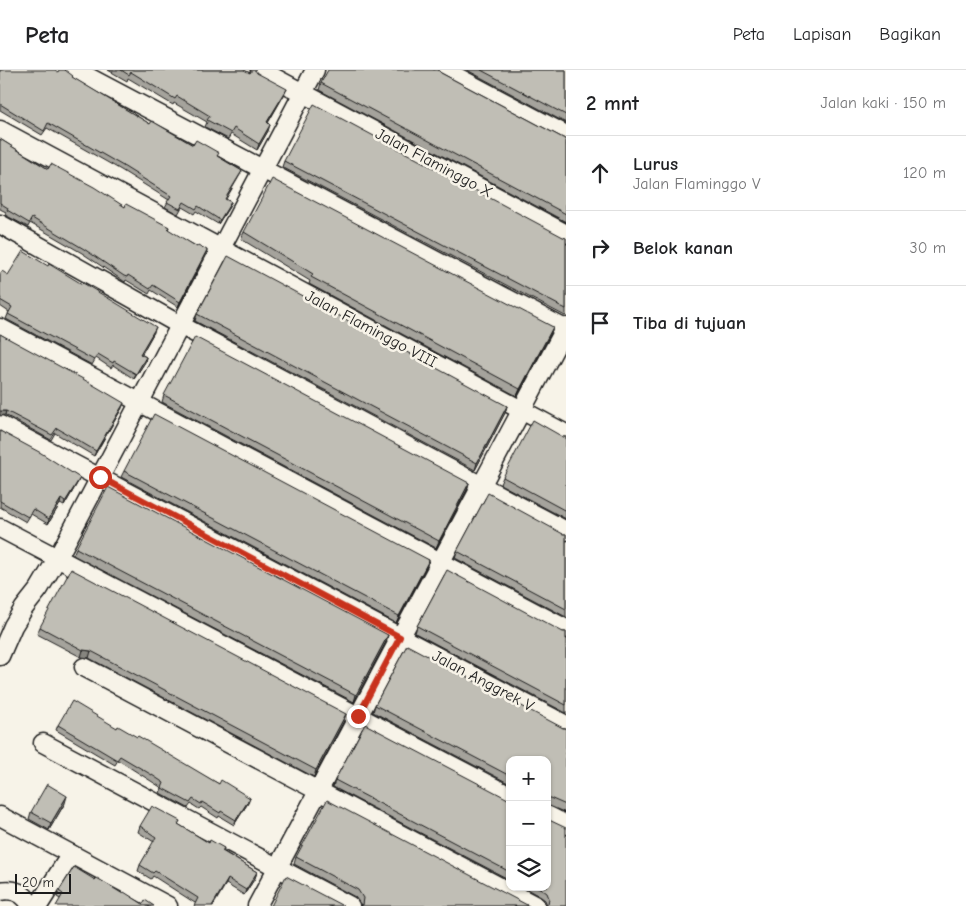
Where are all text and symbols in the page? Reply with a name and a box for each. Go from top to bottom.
text: Peta [25,21,70,49]
text: Peta [733,24,765,45]
text: Lapisan [793,24,851,45]
text: Bagikan [879,24,941,45]
text: 2 mnt [586,91,639,115]
text: Jalan kaki · 150 m [821,94,946,112]
street label: Jalan Flaminggo X [372,125,496,201]
text: Lurus [633,153,678,175]
icon: ahead [586,159,614,187]
text: 120 m [903,164,946,182]
text: Jalan Flaminggo V [633,175,761,193]
icon: right [586,234,614,262]
text: Belok kanan [633,237,733,259]
text: 30 m [910,239,946,257]
street label: Jalan Flaminggo VIII [302,287,440,371]
icon: arrive [586,309,614,337]
text: Tiba di tujuan [633,312,746,334]
route start [89,466,112,489]
street label: Jalan Anggrek V [429,647,537,716]
route end [347,705,370,728]
map controls [506,756,551,891]
button: + [506,756,551,801]
button: − [506,801,551,846]
button: layers [506,846,551,891]
scale bar [15,871,71,894]
text: 20 m [22,874,54,891]

